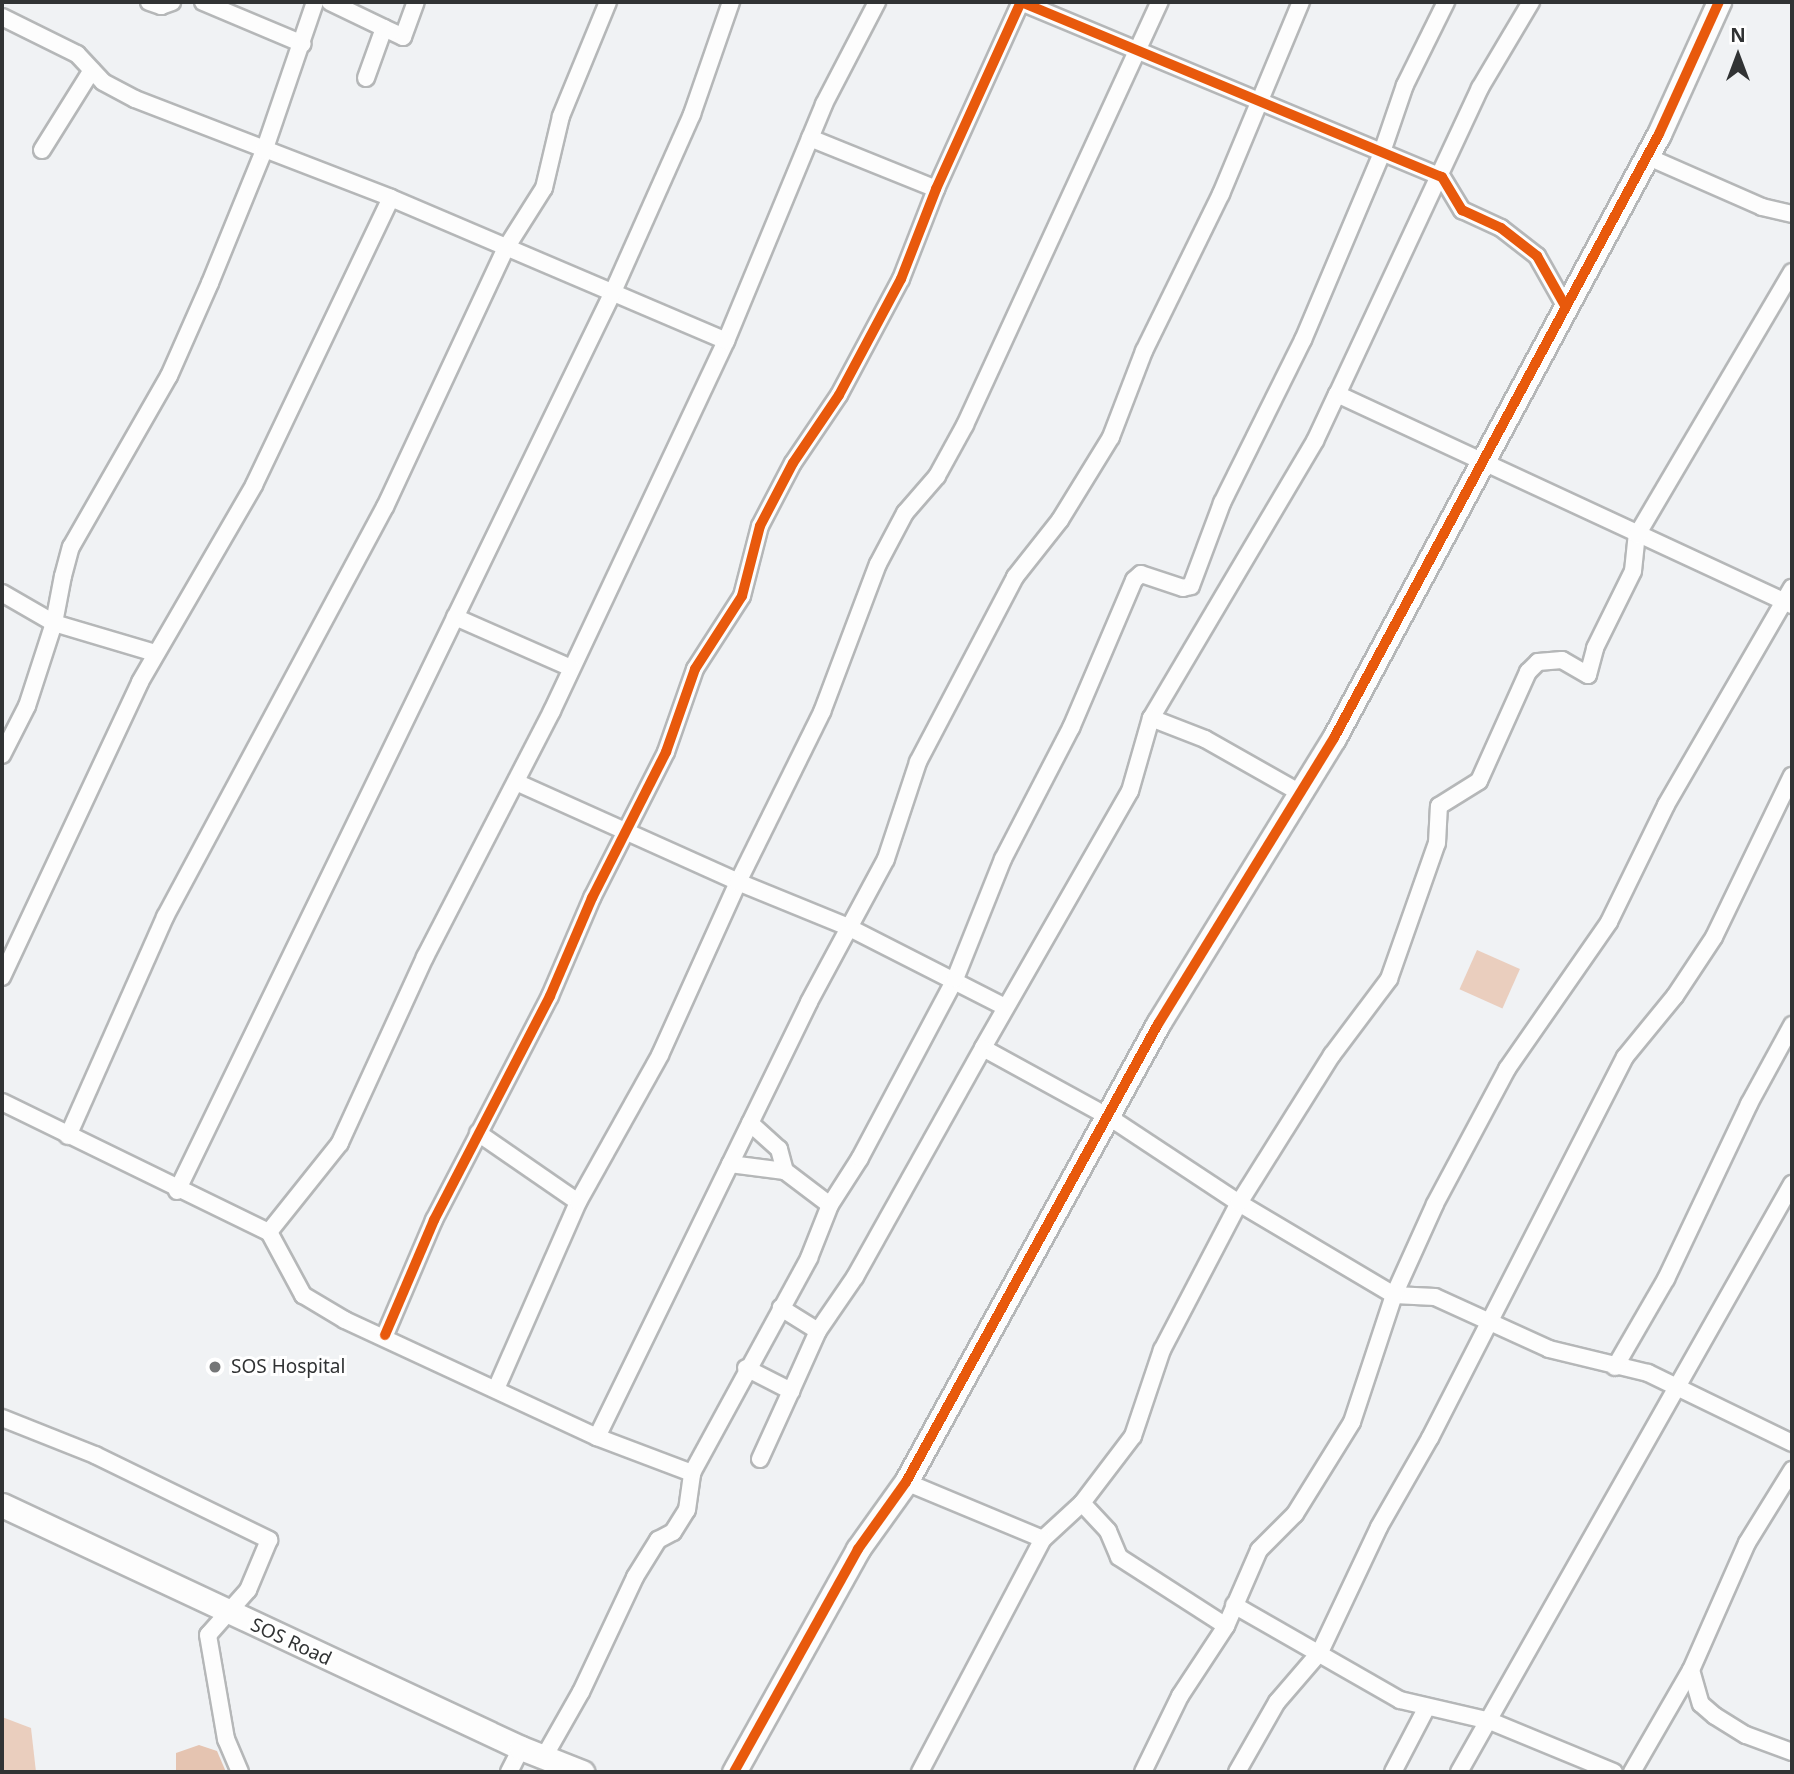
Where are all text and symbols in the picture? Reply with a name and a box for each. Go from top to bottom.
north arrow [1703,21,1773,91]
text: N [1730,22,1746,48]
place label: SOS Hospital [231,1356,345,1378]
marker: SOS Hospital [205,1357,225,1377]
street label: SOS Road [247,1613,335,1671]

